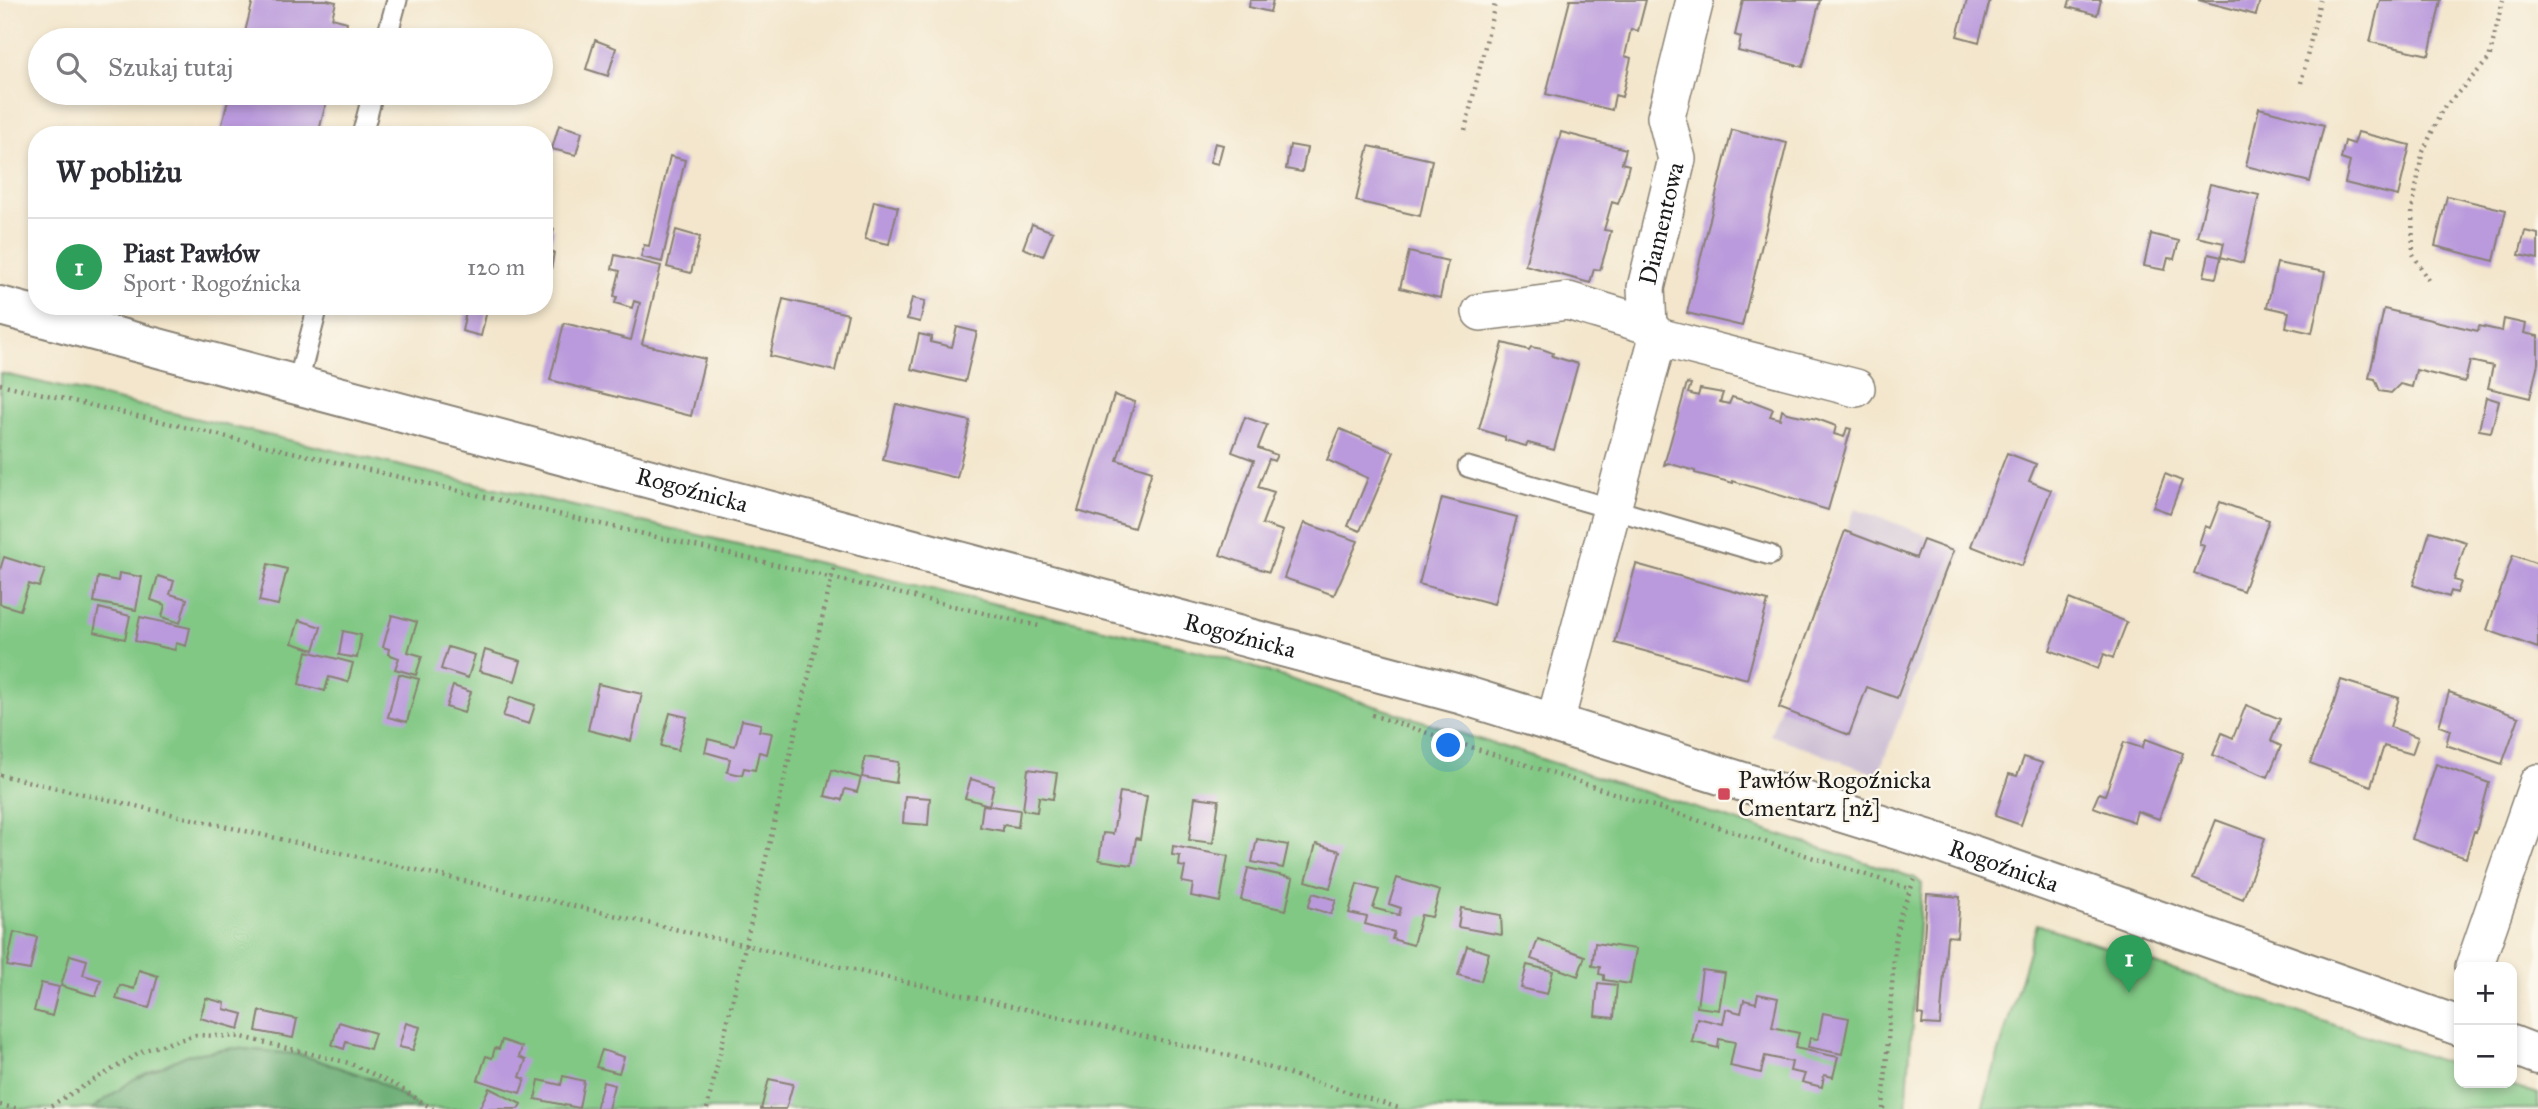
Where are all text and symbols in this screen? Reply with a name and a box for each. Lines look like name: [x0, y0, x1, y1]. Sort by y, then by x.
search box: [28, 28, 553, 105]
icon: search: [52, 48, 90, 86]
text: Szukaj tutaj: [108, 51, 233, 83]
text: W pobliżu: [56, 154, 182, 190]
street label: Diamentowa: [1632, 158, 1691, 288]
text: Piast Pawłów: [123, 237, 260, 269]
text: 1: [74, 253, 84, 281]
text: 120 m: [467, 253, 525, 281]
text: Sport · Rogoźnicka: [123, 269, 301, 297]
street label: Rogoźnicka: [633, 461, 752, 519]
street label: Rogoźnicka: [1181, 606, 1300, 665]
your location: [1431, 728, 1465, 762]
place label: Pawłów Rogoźnicka Cmentarz [nż]: [1738, 765, 1932, 823]
marker: Pawłów Rogoźnicka Cmentarz [nż]: [1716, 786, 1732, 802]
street label: Rogoźnicka: [1945, 833, 2064, 899]
pin: 1: [2106, 935, 2152, 993]
map controls: [2454, 962, 2517, 1088]
button: +: [2454, 962, 2517, 1025]
button: −: [2454, 1025, 2517, 1088]

